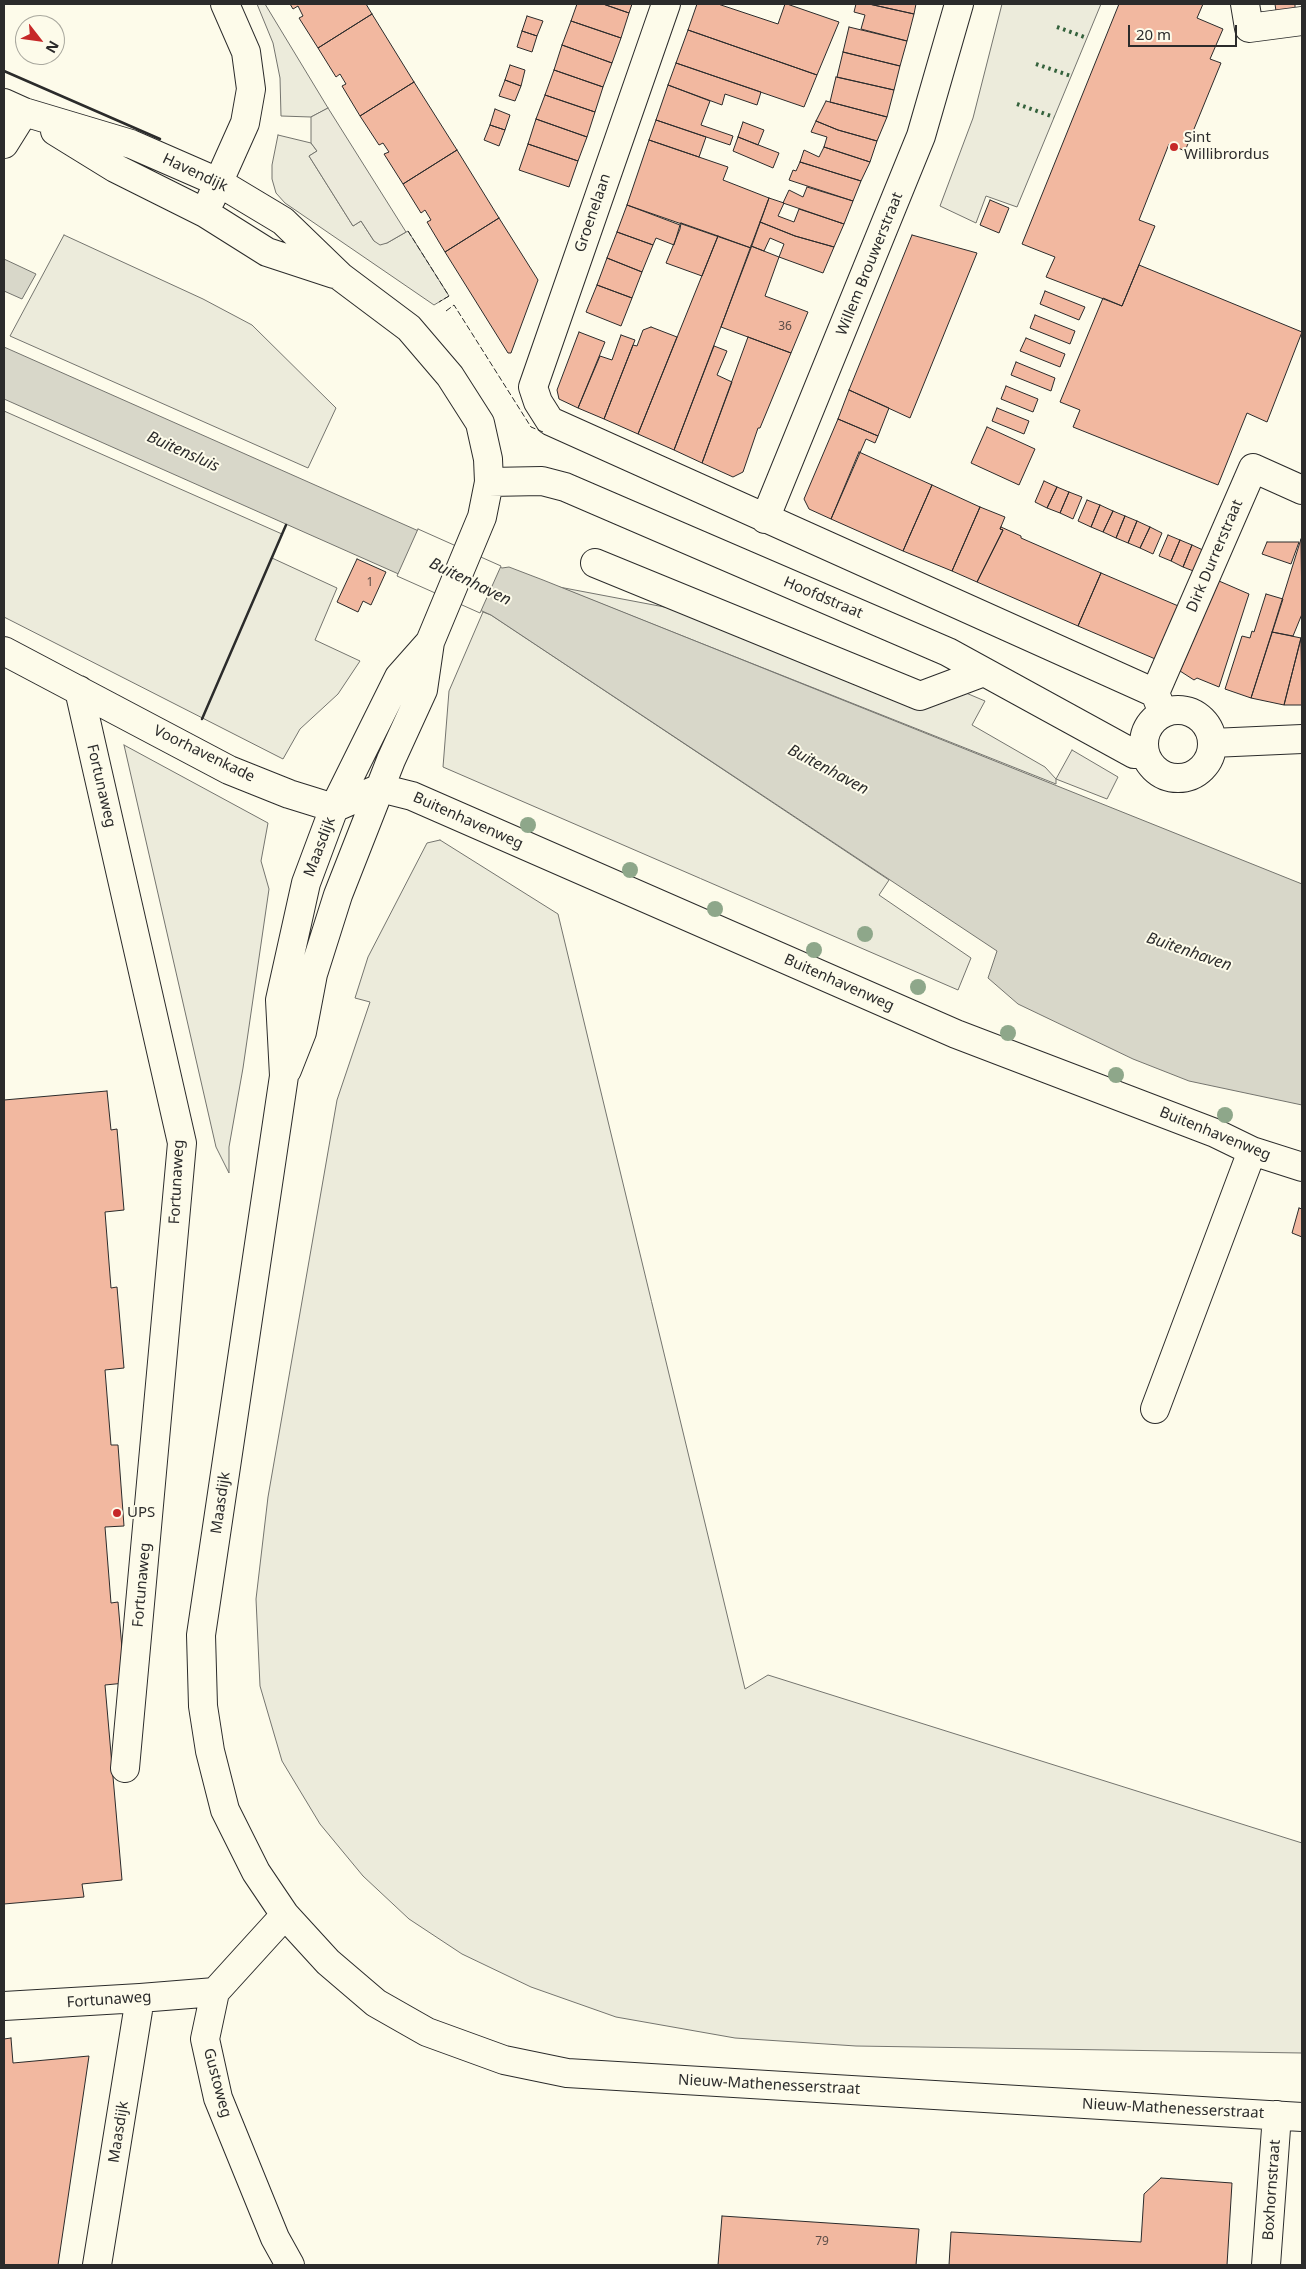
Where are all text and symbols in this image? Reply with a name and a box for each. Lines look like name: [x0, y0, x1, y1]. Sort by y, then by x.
north arrow: [15, 15, 65, 65]
scale bar: [1131, 15, 1240, 47]
text: 20 m: [1136, 24, 1171, 44]
text: N: [41, 38, 64, 57]
place label: Sint Willibrordus: [1184, 129, 1269, 164]
marker: Sint Willibrordus: [1168, 141, 1180, 153]
street label: Havendijk: [160, 150, 230, 196]
street label: Groenelaan: [571, 171, 615, 255]
street label: Willem Brouwerstraat: [833, 190, 907, 338]
house number: 36: [778, 320, 792, 334]
water label: Buitensluis: [144, 428, 222, 476]
street label: Dirk Durrerstraat: [1183, 497, 1247, 615]
water label: Buitenhaven: [426, 554, 514, 610]
street label: Hoofdstraat: [781, 573, 865, 623]
house number: 1: [367, 576, 373, 590]
street label: Voorhavenkade: [151, 722, 257, 786]
water label: Buitenhaven: [784, 741, 872, 799]
street label: Fortunaweg: [83, 743, 119, 829]
street label: Buitenhavenweg: [410, 789, 526, 853]
street label: Maasdijk: [300, 815, 340, 879]
water label: Buitenhaven: [1144, 928, 1234, 976]
street label: Buitenhavenweg: [781, 951, 897, 1015]
street label: Buitenhavenweg: [1157, 1103, 1273, 1165]
street label: Fortunaweg: [166, 1139, 188, 1225]
street label: Maasdijk: [208, 1471, 234, 1535]
place label: UPS: [127, 1504, 155, 1522]
marker: UPS: [111, 1507, 123, 1519]
street label: Fortunaweg: [129, 1542, 155, 1628]
street label: Fortunaweg: [66, 1988, 152, 2012]
street label: Gustoweg: [199, 2046, 235, 2120]
street label: Nieuw-Mathenesserstraat: [678, 2071, 860, 2099]
street label: Nieuw-Mathenesserstraat: [1082, 2095, 1264, 2123]
street label: Maasdijk: [105, 2100, 133, 2164]
street label: Boxhornstraat: [1259, 2139, 1285, 2241]
house number: 79: [815, 2235, 829, 2249]

